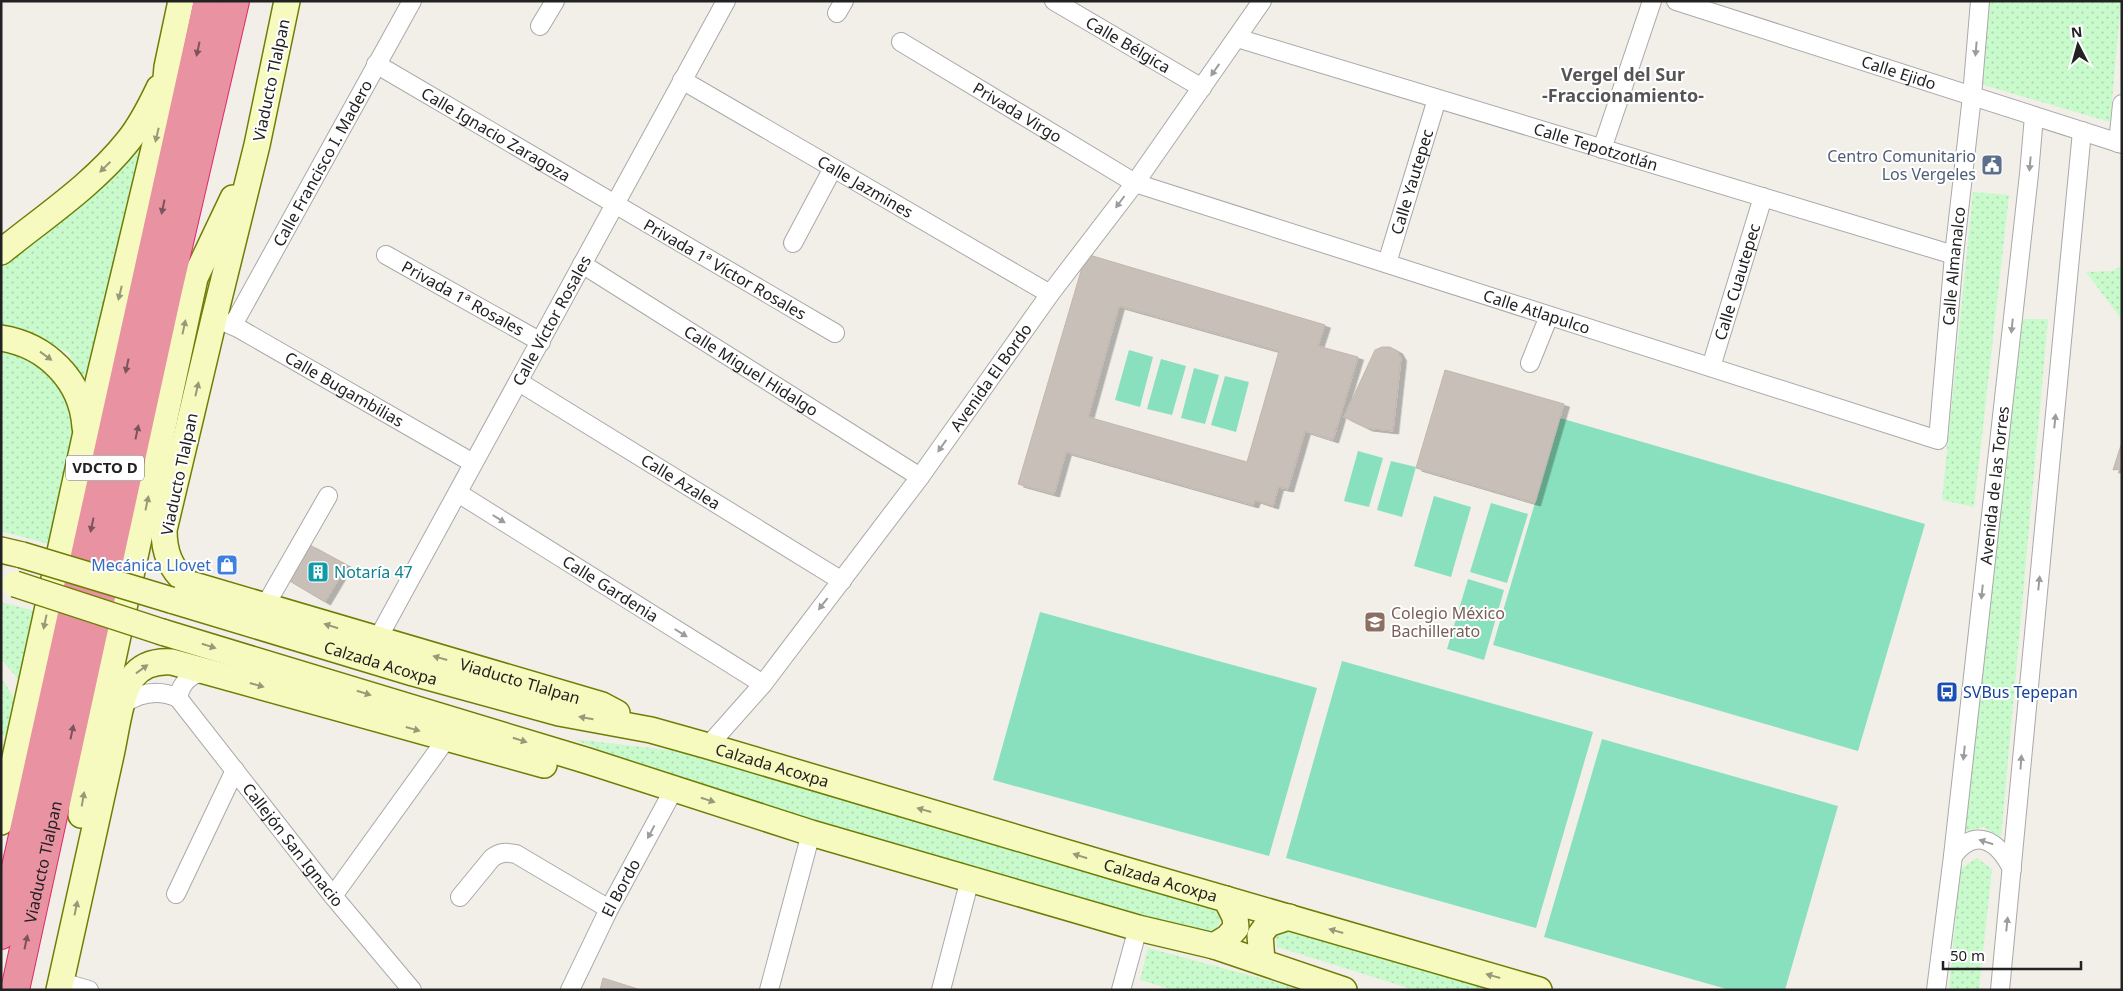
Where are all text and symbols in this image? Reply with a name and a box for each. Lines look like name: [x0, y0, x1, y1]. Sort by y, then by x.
street label: Calle Bélgica: [1082, 11, 1175, 78]
street label: Viaducto Tlalpan: [247, 17, 295, 143]
north arrow: [2053, 20, 2103, 70]
text: N: [2070, 22, 2083, 42]
one-way arrow: [194, 41, 202, 56]
one-way arrow: [1972, 41, 1980, 57]
street label: Calle Ejido: [1859, 50, 1939, 95]
district label: Vergel del Sur -Fraccionamiento-: [1542, 62, 1704, 107]
one-way arrow: [1210, 63, 1220, 77]
street label: Calle Francisco I. Madero: [268, 76, 377, 250]
street label: Privada Virgo: [969, 77, 1066, 147]
street label: Calle Ignacio Zaragoza: [417, 82, 575, 187]
street label: Calle Tepotzotlán: [1531, 117, 1661, 176]
street label: Calle Yautepec: [1385, 126, 1438, 237]
one-way arrow: [153, 128, 161, 143]
place label: Centro Comunitario Los Vergeles: [1827, 145, 1976, 185]
street label: Calle Jazmines: [813, 150, 917, 223]
public building icon: Centro Comunitario Los Vergeles: [1980, 153, 2004, 177]
one-way arrow: [2025, 157, 2033, 173]
one-way arrow: [99, 161, 111, 173]
one-way arrow: [1115, 195, 1125, 209]
one-way arrow: [158, 200, 166, 216]
street label: Calle Almanalco: [1937, 205, 1970, 326]
street label: Privada 1ª Víctor Rosales: [640, 213, 810, 325]
street label: Calle Cuautepec: [1709, 221, 1765, 343]
street label: Calle Víctor Rosales: [507, 251, 596, 390]
street label: Privada 1ª Rosales: [398, 255, 528, 341]
street label: Calle Atlapulco: [1481, 284, 1593, 339]
one-way arrow: [116, 286, 124, 301]
one-way arrow: [2008, 318, 2016, 334]
one-way arrow: [181, 319, 189, 335]
street label: Avenida El Bordo: [945, 319, 1037, 436]
street label: Calle Miguel Hidalgo: [680, 320, 823, 421]
street label: Calle Bugambilias: [281, 346, 408, 432]
one-way arrow: [39, 351, 53, 361]
one-way arrow: [123, 359, 131, 375]
one-way arrow: [193, 382, 201, 397]
street label: Avenida de las Torres: [1975, 405, 2014, 566]
street label: Viaducto Tlalpan: [155, 411, 203, 537]
one-way arrow: [2051, 413, 2059, 429]
one-way arrow: [133, 424, 141, 439]
one-way arrow: [937, 440, 947, 453]
street label: Calle Azalea: [637, 449, 725, 515]
road number: VDCTO D: [66, 456, 144, 480]
one-way arrow: [143, 495, 151, 511]
one-way arrow: [492, 514, 506, 524]
one-way arrow: [88, 517, 96, 532]
street label: Calle Gardenia: [558, 550, 663, 627]
shop icon: Mecánica Llovet: [215, 553, 239, 577]
place label: Mecánica Llovet: [91, 554, 211, 576]
building icon: Notaría 47: [306, 560, 330, 584]
place label: Notaría 47: [334, 561, 413, 583]
one-way arrow: [2035, 575, 2043, 591]
one-way arrow: [1978, 584, 1986, 600]
one-way arrow: [818, 598, 829, 611]
place label: Colegio México Bachillerato: [1391, 602, 1505, 642]
school or university icon: Colegio México Bachillerato: [1363, 610, 1387, 634]
one-way arrow: [41, 615, 49, 630]
one-way arrow: [323, 622, 338, 629]
one-way arrow: [675, 628, 688, 638]
street label: Calzada Acoxpa: [321, 636, 440, 690]
one-way arrow: [201, 642, 216, 650]
street label: Viaducto Tlalpan: [457, 653, 583, 709]
one-way arrow: [432, 654, 447, 662]
one-way arrow: [135, 664, 149, 674]
bus stop icon: SVBus Tepepan: [1935, 680, 1959, 704]
one-way arrow: [249, 681, 264, 689]
place label: SVBus Tepepan: [1963, 681, 2078, 703]
one-way arrow: [357, 690, 372, 698]
one-way arrow: [577, 714, 593, 722]
one-way arrow: [68, 725, 76, 740]
one-way arrow: [406, 725, 421, 733]
one-way arrow: [512, 737, 527, 745]
street label: Calzada Acoxpa: [713, 738, 832, 792]
one-way arrow: [1960, 746, 1968, 762]
one-way arrow: [2018, 754, 2026, 770]
street label: Callejón San Ignacio: [238, 778, 348, 911]
one-way arrow: [80, 790, 88, 806]
one-way arrow: [700, 797, 715, 804]
street label: Viaducto Tlalpan: [19, 799, 67, 925]
one-way arrow: [916, 806, 931, 814]
one-way arrow: [646, 825, 655, 839]
one-way arrow: [1978, 838, 1994, 846]
one-way arrow: [1072, 852, 1087, 860]
street label: Calzada Acoxpa: [1101, 853, 1220, 907]
street label: El Bordo: [596, 855, 645, 921]
one-way arrow: [72, 900, 80, 915]
one-way arrow: [2003, 916, 2011, 932]
one-way arrow: [1329, 927, 1344, 935]
one-way arrow: [22, 935, 30, 950]
scale bar: [1943, 938, 2080, 970]
text: 50 m: [1950, 945, 1985, 965]
one-way arrow: [1485, 972, 1500, 980]

